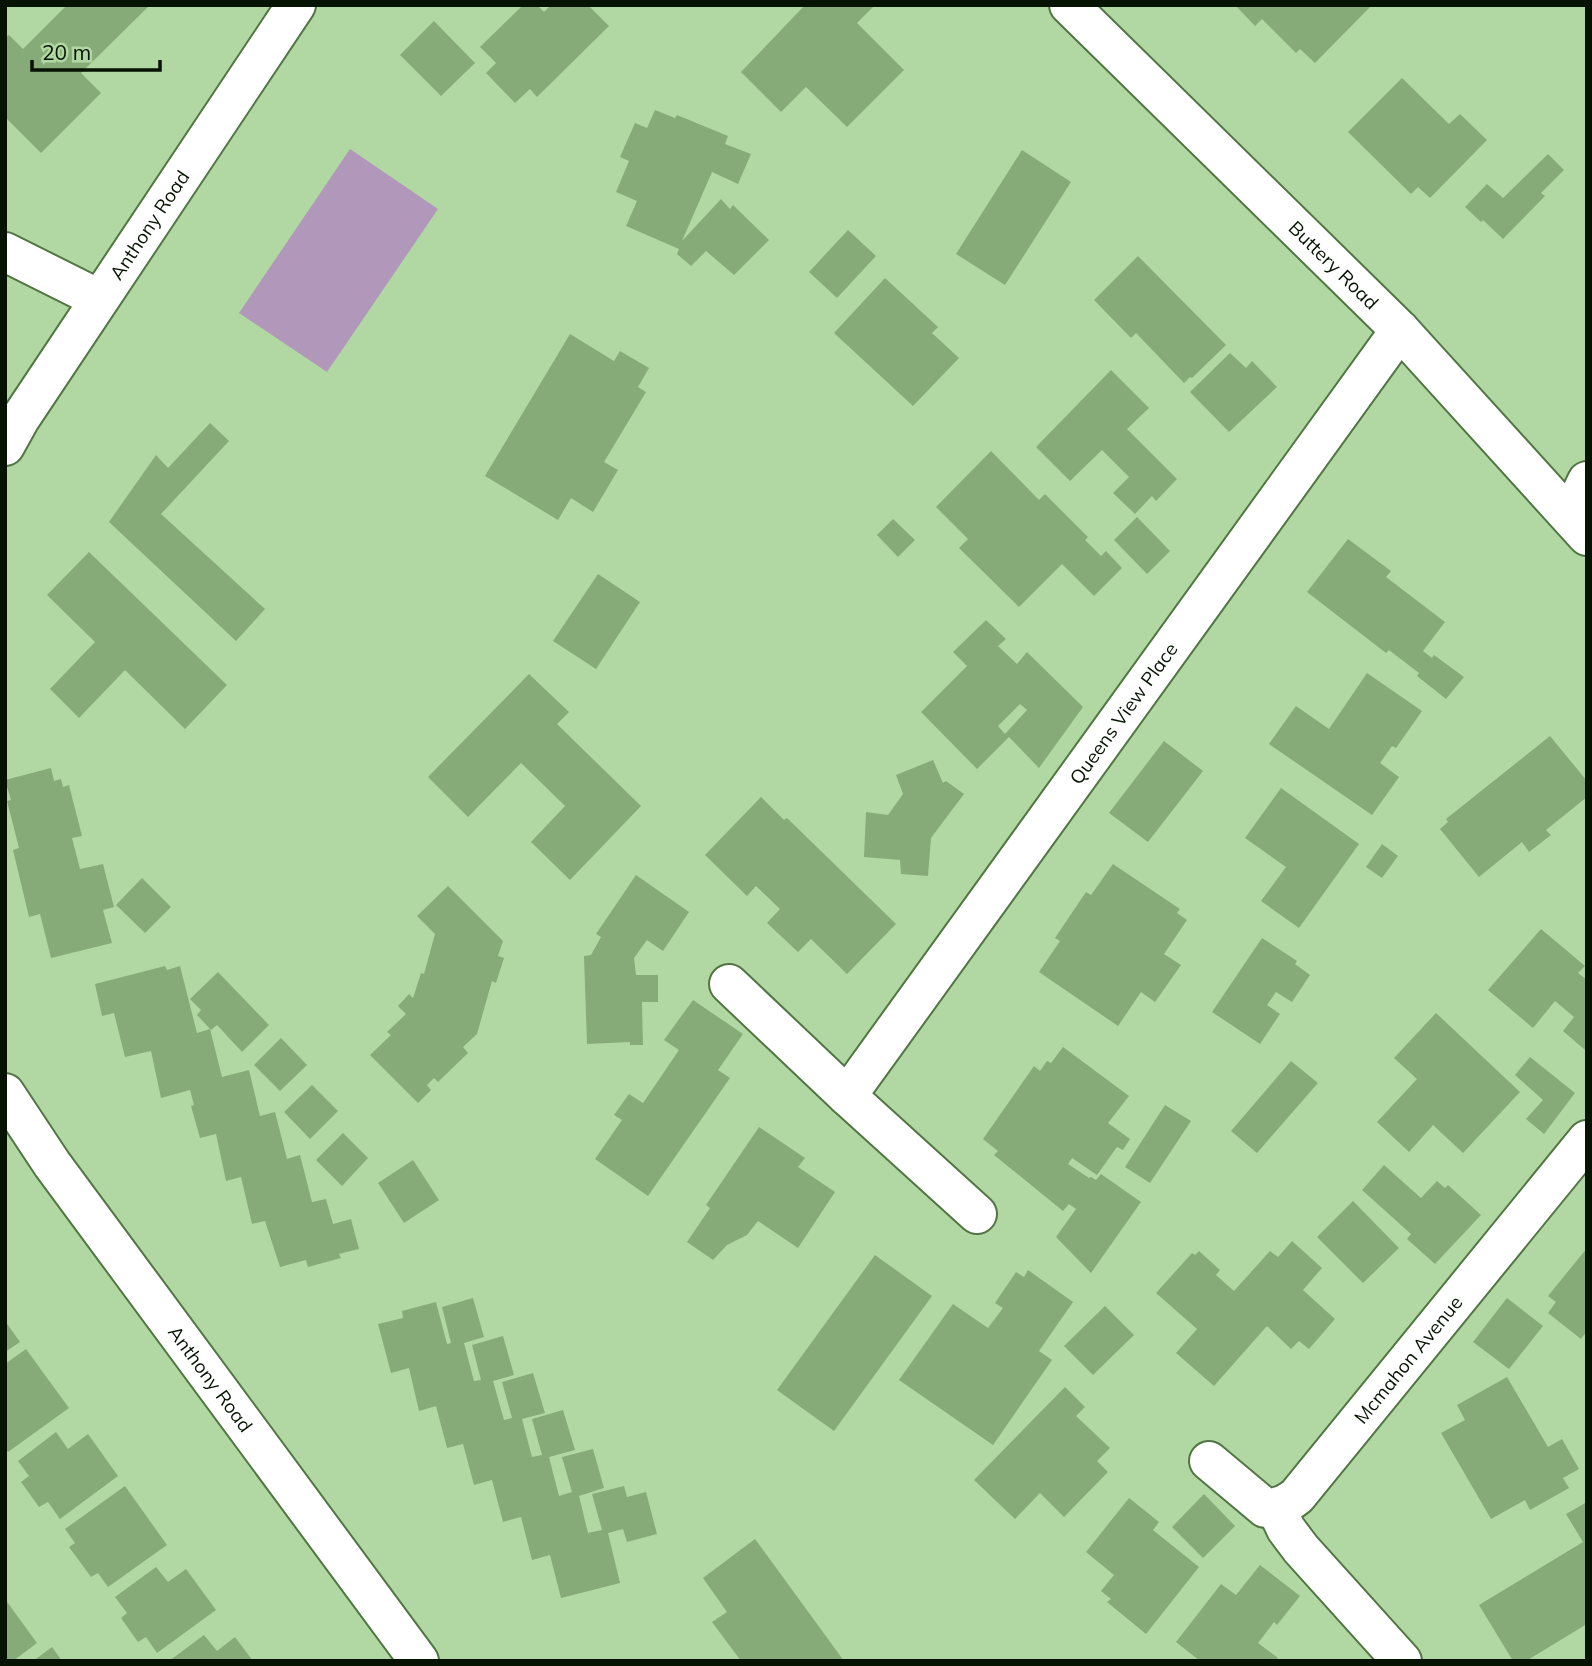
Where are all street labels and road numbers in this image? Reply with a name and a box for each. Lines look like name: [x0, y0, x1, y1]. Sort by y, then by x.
street label: Anthony Road: [104, 166, 194, 284]
street label: Buttery Road: [1284, 216, 1384, 314]
street label: Queens View Place: [1064, 638, 1183, 789]
street label: Mcmahon Avenue: [1349, 1291, 1467, 1428]
street label: Anthony Road: [163, 1321, 258, 1437]

